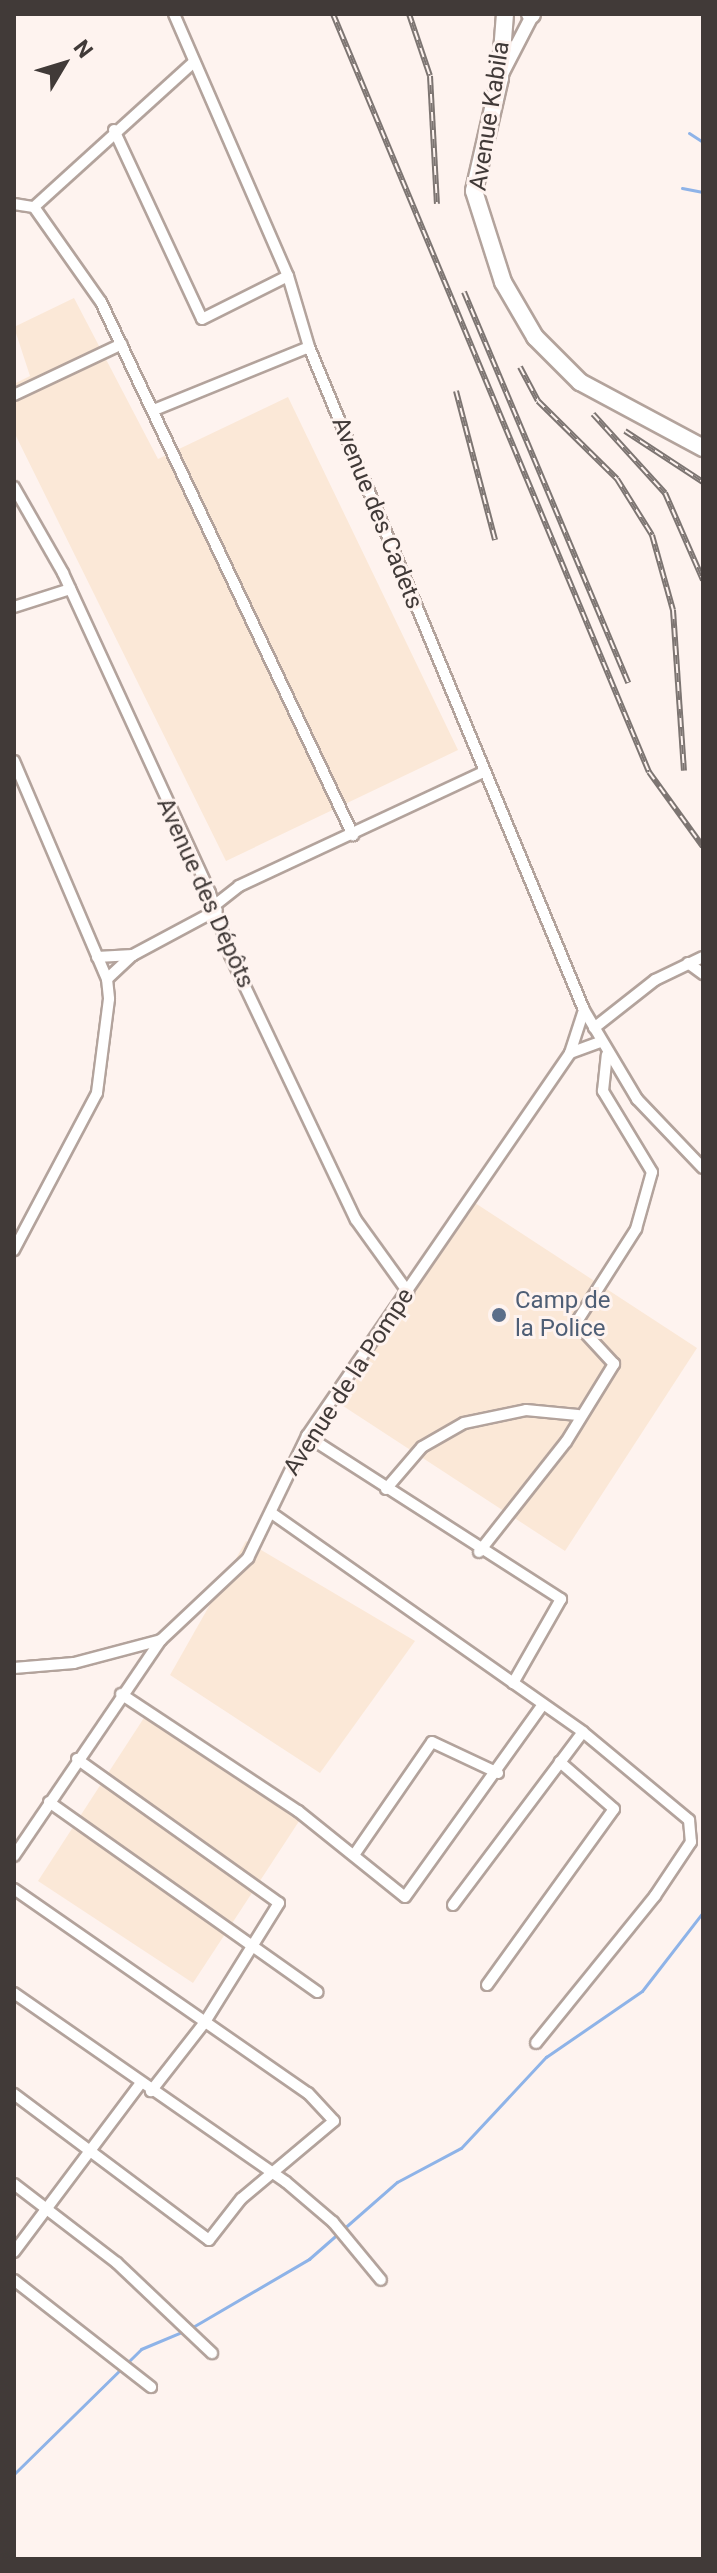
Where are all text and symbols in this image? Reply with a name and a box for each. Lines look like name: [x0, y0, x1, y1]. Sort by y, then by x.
north arrow: [24, 24, 104, 104]
text: N: [69, 35, 98, 63]
street label: Avenue Kabila: [464, 39, 516, 193]
street label: Avenue des Cadets: [325, 413, 429, 613]
street label: Avenue des Dépôts: [150, 794, 260, 992]
street label: Avenue de la Pompe: [278, 1283, 420, 1481]
place label: Camp de la Police: [515, 1287, 610, 1343]
marker: Camp de la Police: [490, 1306, 508, 1324]

